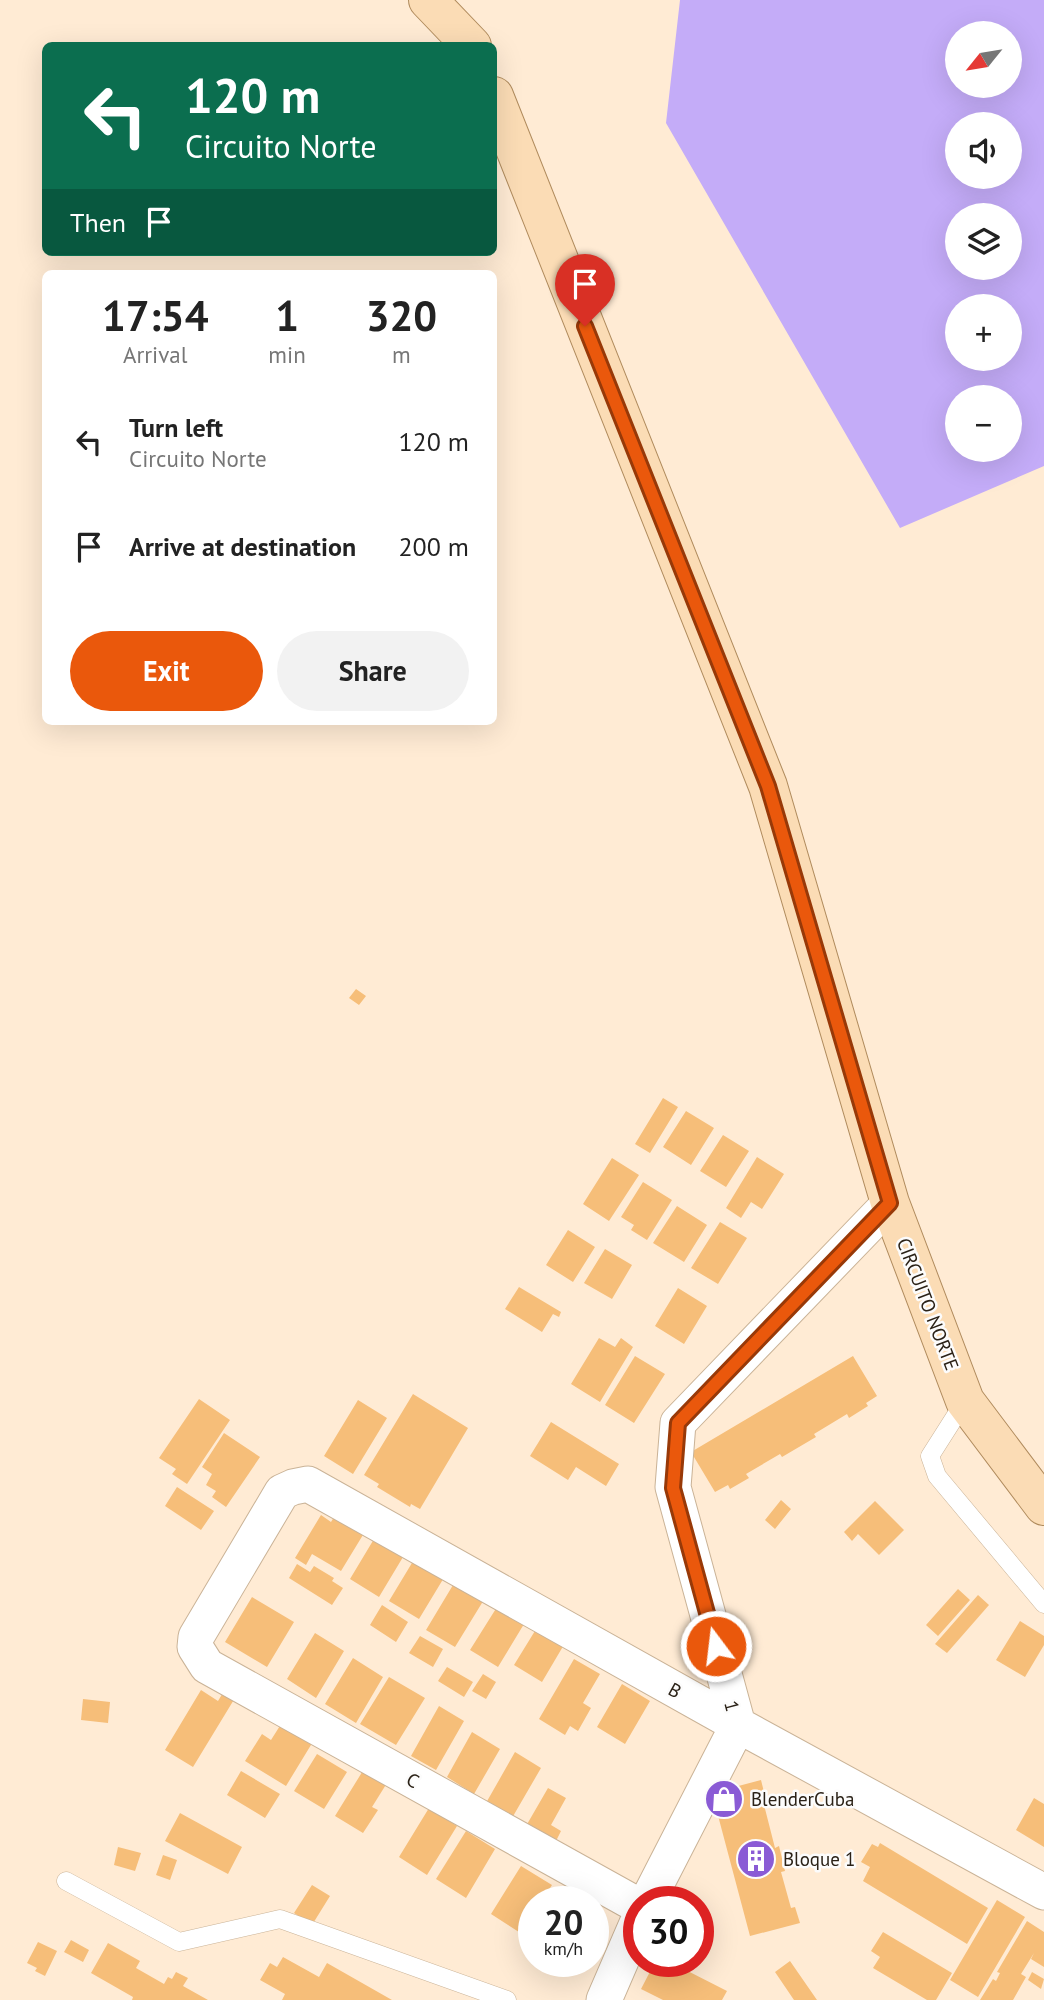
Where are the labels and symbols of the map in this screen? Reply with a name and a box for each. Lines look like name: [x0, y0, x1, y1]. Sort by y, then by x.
north arrow: [945, 21, 1022, 98]
pin: [555, 254, 615, 326]
street label: CIRCUITO NORTE: [892, 1234, 964, 1374]
position arrow: [679, 1609, 753, 1683]
street label: B: [664, 1677, 686, 1703]
street label: 1: [719, 1698, 745, 1714]
street label: C: [402, 1767, 424, 1793]
shop icon: BlenderCuba: [703, 1778, 745, 1820]
place label: BlenderCuba: [751, 1787, 854, 1811]
building icon: Bloque 1: [735, 1838, 777, 1880]
place label: Bloque 1: [783, 1847, 855, 1871]
speed limit sign: 30: [623, 1886, 714, 1977]

